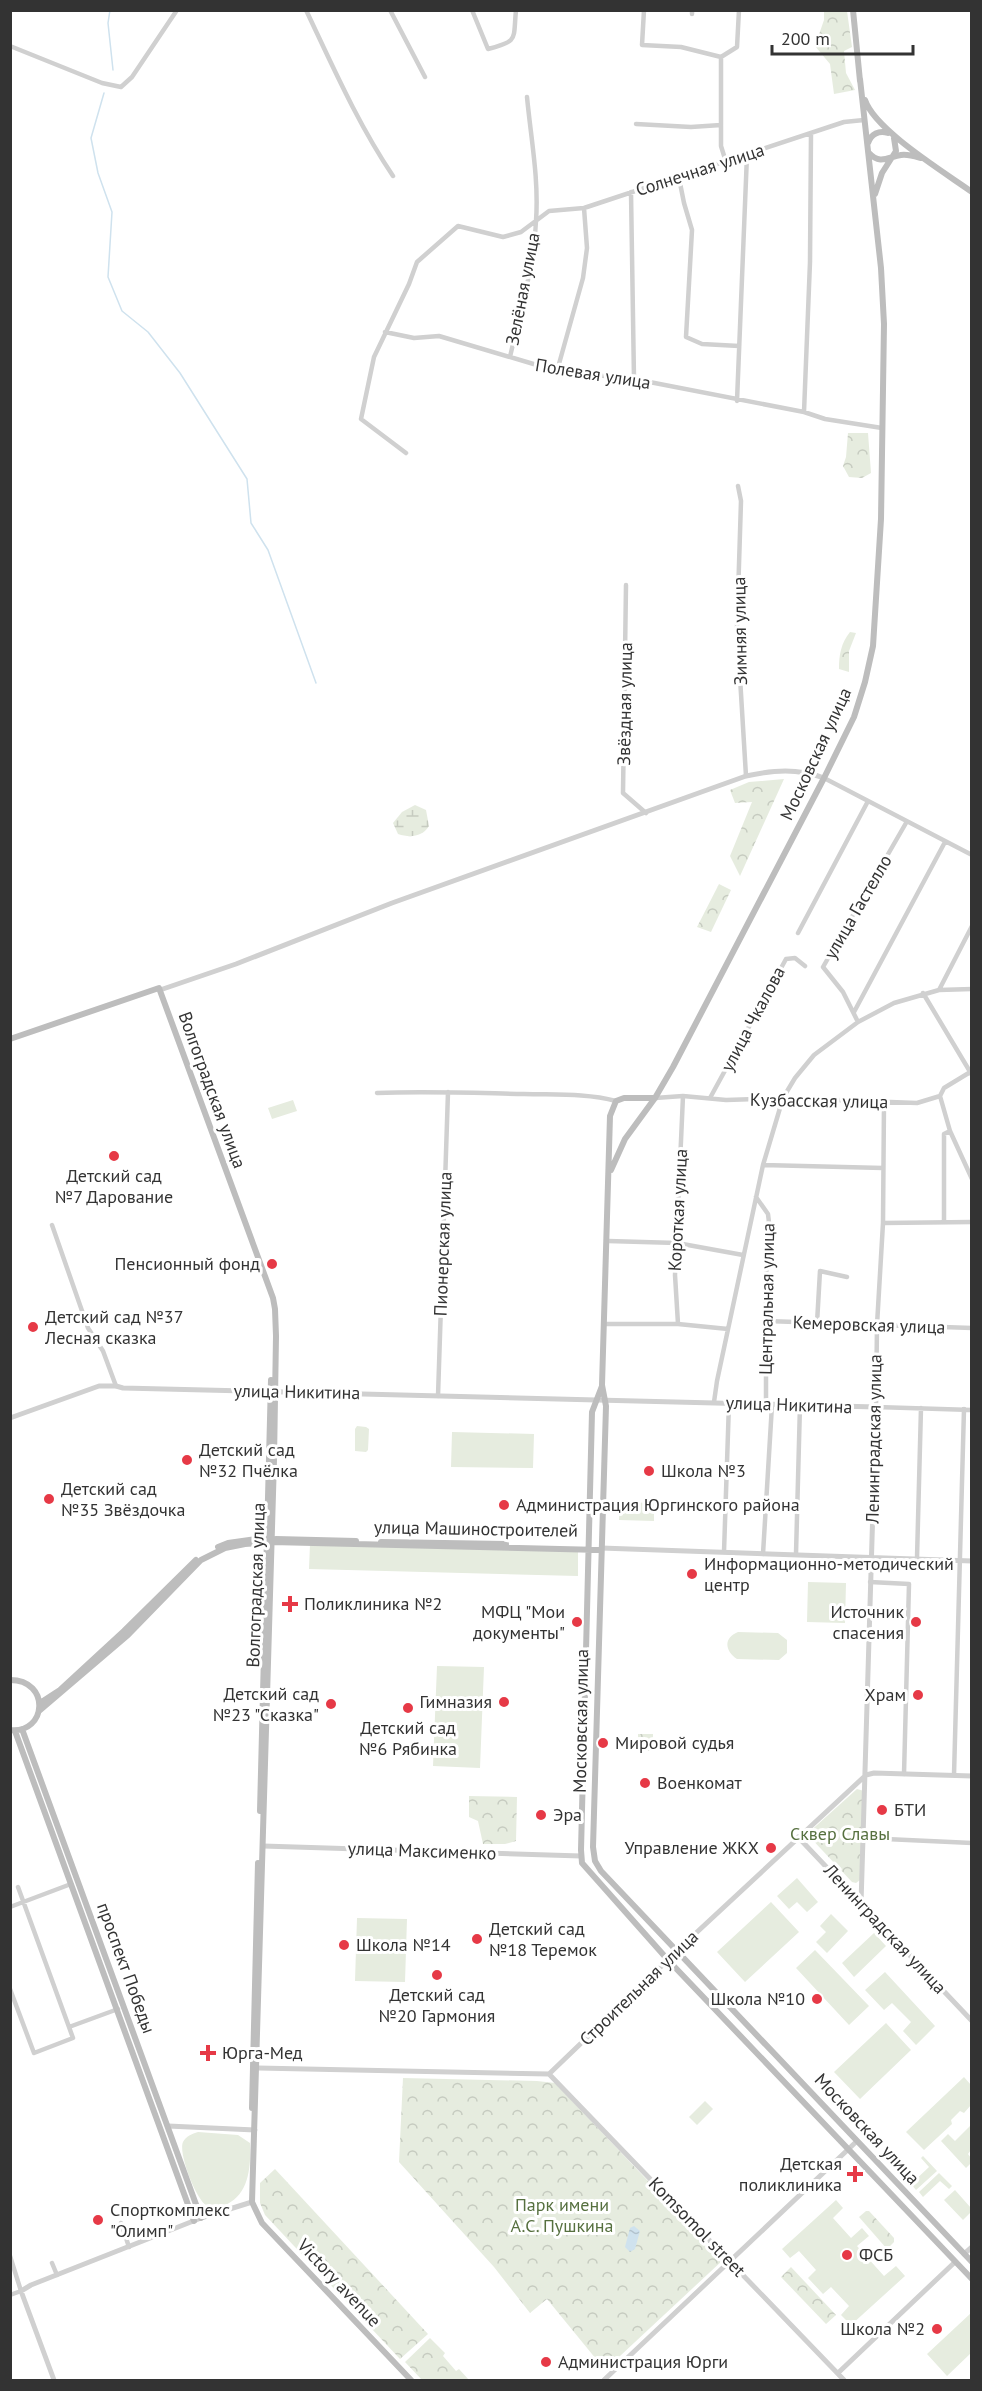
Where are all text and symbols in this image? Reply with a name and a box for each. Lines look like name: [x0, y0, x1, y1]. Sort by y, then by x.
scale bar: [772, 18, 913, 56]
text: 200 m: [781, 27, 830, 50]
street label: Солнечная улица: [633, 138, 767, 201]
street label: Зелёная улица: [500, 231, 545, 347]
street label: Полевая улица: [534, 353, 653, 394]
street label: Зимняя улица: [727, 577, 752, 686]
street label: Звёздная улица: [612, 642, 637, 766]
street label: Московская улица: [775, 684, 856, 824]
street label: улица Гастелло: [818, 850, 897, 963]
street label: улица Чкалова: [715, 962, 790, 1075]
street label: Волгоградская улица: [173, 1008, 251, 1171]
street label: Кузбасская улица: [750, 1088, 888, 1113]
street label: Короткая улица: [663, 1148, 692, 1272]
marker: Детский сад №7 Дарование: [107, 1149, 121, 1163]
place label: Детский сад №7 Дарование: [55, 1164, 173, 1208]
street label: Пионерская улица: [428, 1171, 457, 1317]
street label: Центральная улица: [754, 1223, 779, 1375]
place label: Пенсионный фонд: [114, 1252, 260, 1275]
marker: Пенсионный фонд: [265, 1257, 279, 1271]
place label: Детский сад №37 Лесная сказка: [44, 1305, 183, 1349]
street label: Кемеровская улица: [792, 1310, 946, 1339]
marker: Детский сад №37 Лесная сказка: [26, 1320, 40, 1334]
street label: Ленинградская улица: [861, 1354, 886, 1525]
street label: улица Никитина: [234, 1379, 361, 1404]
street label: улица Никитина: [725, 1391, 853, 1418]
place label: Детский сад №32 Пчёлка: [199, 1438, 298, 1482]
marker: Детский сад №32 Пчёлка: [180, 1453, 194, 1467]
place label: Школа №3: [661, 1459, 746, 1482]
marker: Школа №3: [642, 1464, 656, 1478]
place label: Детский сад №35 Звёздочка: [61, 1477, 185, 1521]
marker: Детский сад №35 Звёздочка: [42, 1492, 56, 1506]
place label: Администрация Юргинского района: [516, 1493, 800, 1516]
marker: Администрация Юргинского района: [497, 1498, 511, 1512]
street label: Волгоградская улица: [241, 1502, 270, 1668]
street label: улица Машиностроителей: [374, 1515, 578, 1542]
place label: Информационно-методический центр: [704, 1552, 954, 1596]
marker: Информационно-методический центр: [685, 1567, 699, 1581]
place label: Поликлиника №2: [304, 1592, 442, 1615]
marker: Поликлиника №2: [281, 1595, 299, 1613]
place label: МФЦ "Мои документы": [473, 1600, 565, 1644]
place label: Источник спасения: [830, 1600, 904, 1644]
marker: МФЦ "Мои документы": [570, 1615, 584, 1629]
marker: Источник спасения: [909, 1615, 923, 1629]
street label: Московская улица: [568, 1649, 593, 1793]
place label: Детский сад №23 "Сказка": [213, 1682, 319, 1726]
place label: Храм: [865, 1683, 906, 1706]
marker: Храм: [911, 1688, 925, 1702]
place label: Гимназия: [420, 1690, 492, 1713]
marker: Гимназия: [497, 1695, 511, 1709]
marker: Детский сад №23 "Сказка": [324, 1697, 338, 1711]
marker: Детский сад №6 Рябинка: [401, 1701, 415, 1715]
place label: Детский сад №6 Рябинка: [359, 1716, 457, 1760]
place label: Мировой судья: [615, 1731, 734, 1754]
marker: Мировой судья: [596, 1736, 610, 1750]
place label: Военкомат: [657, 1771, 743, 1794]
marker: Военкомат: [638, 1776, 652, 1790]
place label: БТИ: [894, 1798, 926, 1821]
place label: Эра: [553, 1803, 582, 1826]
marker: БТИ: [875, 1803, 889, 1817]
marker: Эра: [534, 1808, 548, 1822]
park label: Сквер Славы: [790, 1822, 890, 1845]
street label: улица Максименко: [347, 1836, 497, 1865]
place label: Управление ЖКХ: [624, 1836, 759, 1859]
marker: Управление ЖКХ: [764, 1841, 778, 1855]
street label: Ленинградская улица: [818, 1858, 952, 1998]
street label: проспект Победы: [92, 1899, 161, 2036]
place label: Детский сад №18 Теремок: [489, 1917, 597, 1961]
street label: Строительная улица: [574, 1925, 703, 2050]
marker: Детский сад №18 Теремок: [470, 1932, 484, 1946]
place label: Школа №14: [356, 1933, 451, 1956]
marker: Школа №14: [337, 1938, 351, 1952]
marker: Детский сад №20 Гармония: [430, 1968, 444, 1982]
place label: Детский сад №20 Гармония: [379, 1983, 495, 2027]
place label: Школа №10: [710, 1987, 805, 2010]
marker: Школа №10: [810, 1992, 824, 2006]
place label: Юрга-Мед: [222, 2041, 303, 2064]
marker: Юрга-Мед: [199, 2044, 217, 2062]
street label: Московская улица: [810, 2068, 925, 2189]
place label: Детская поликлиника: [739, 2152, 842, 2196]
marker: Детская поликлиника: [846, 2165, 864, 2183]
street label: Komsomol street: [644, 2172, 751, 2281]
park label: Парк имени А.С. Пушкина: [511, 2193, 613, 2237]
place label: Спорткомплекс "Олимп": [110, 2198, 230, 2242]
marker: Спорткомплекс "Олимп": [91, 2213, 105, 2227]
street label: Victory avenue: [292, 2233, 386, 2332]
place label: ФСБ: [859, 2243, 893, 2266]
marker: ФСБ: [840, 2248, 854, 2262]
place label: Школа №2: [840, 2317, 925, 2340]
marker: Школа №2: [930, 2322, 944, 2336]
place label: Администрация Юрги: [558, 2350, 728, 2373]
marker: Администрация Юрги: [539, 2355, 553, 2369]

